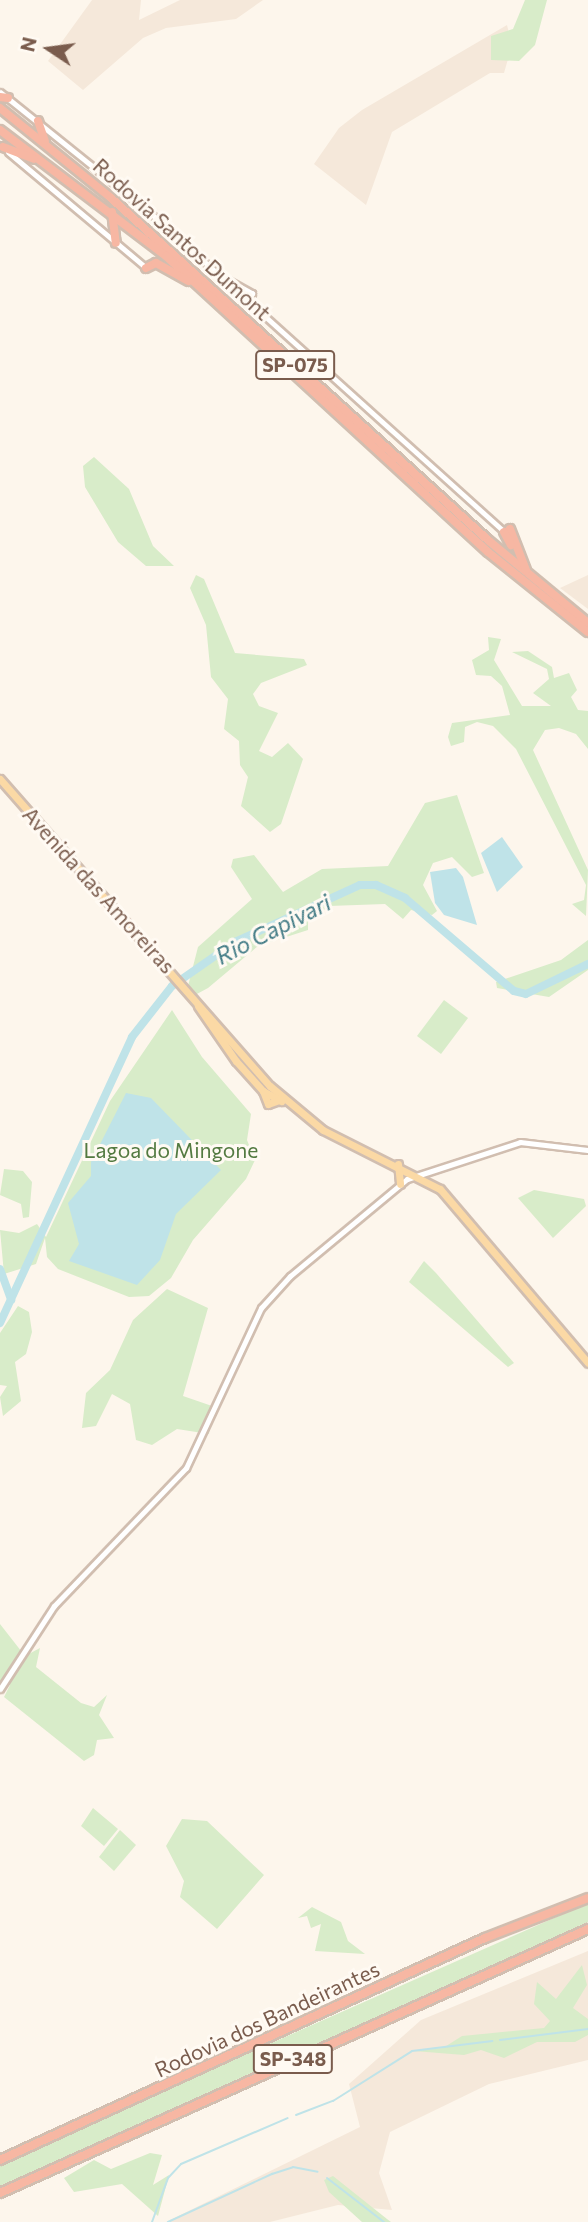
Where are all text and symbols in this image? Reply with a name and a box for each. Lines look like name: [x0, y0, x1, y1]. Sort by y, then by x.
north arrow: [14, 14, 84, 84]
text: N: [15, 35, 41, 54]
street label: Rodovia Santos Dumont: [88, 153, 276, 325]
road number: SP-075: [255, 350, 335, 380]
street label: Avenida das Amoreiras: [18, 802, 180, 978]
water label: Rio Capivari: [211, 888, 335, 970]
park label: Lagoa do Mingone: [84, 1137, 258, 1163]
street label: Rodovia dos Bandeirantes: [151, 1956, 383, 2082]
road number: SP-348: [253, 2044, 333, 2074]

